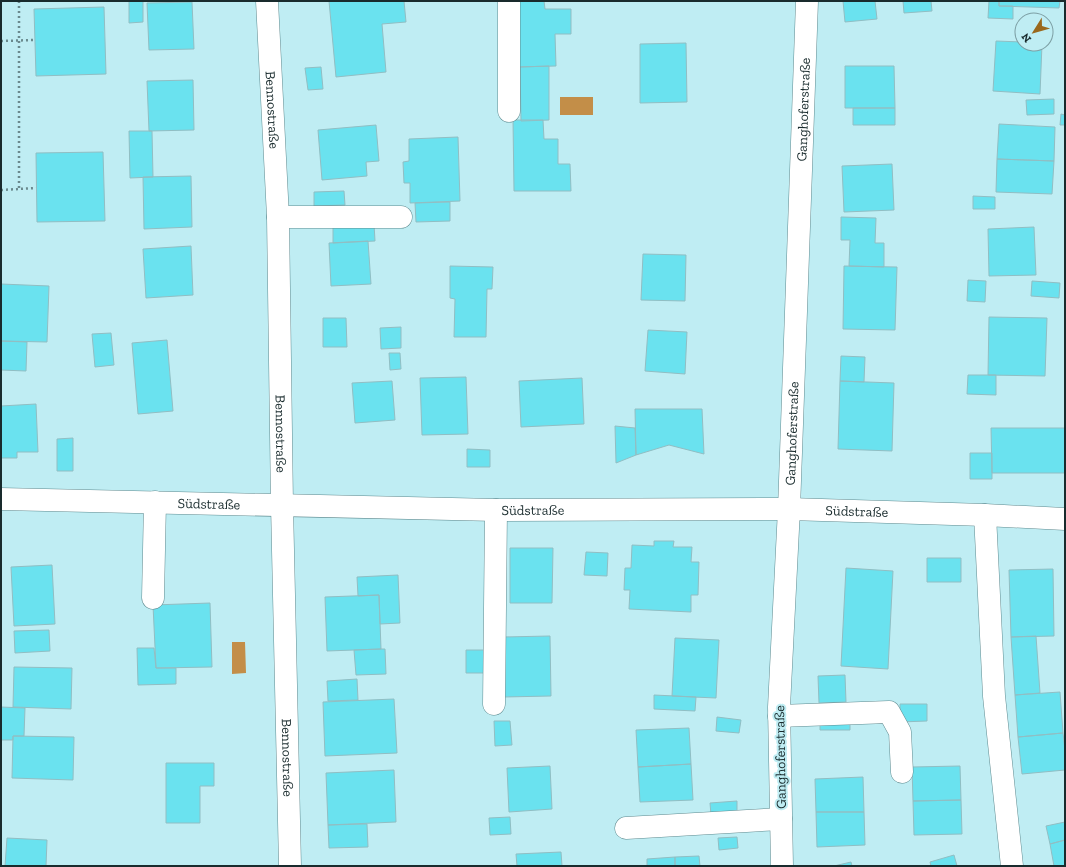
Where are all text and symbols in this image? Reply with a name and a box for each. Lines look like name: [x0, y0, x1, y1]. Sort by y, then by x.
north arrow: [1014, 12, 1054, 52]
text: N: [1018, 30, 1034, 45]
street label: Ganghoferstraße: [793, 57, 814, 162]
street label: Bennostraße: [262, 70, 283, 150]
street label: Ganghoferstraße: [782, 381, 803, 486]
street label: Bennostraße: [271, 395, 290, 473]
street label: Südstraße: [177, 495, 241, 513]
street label: Südstraße: [501, 502, 565, 519]
street label: Südstraße: [825, 502, 889, 521]
street label: Ganghoferstraße: [771, 705, 790, 809]
street label: Bennostraße: [278, 718, 296, 797]

